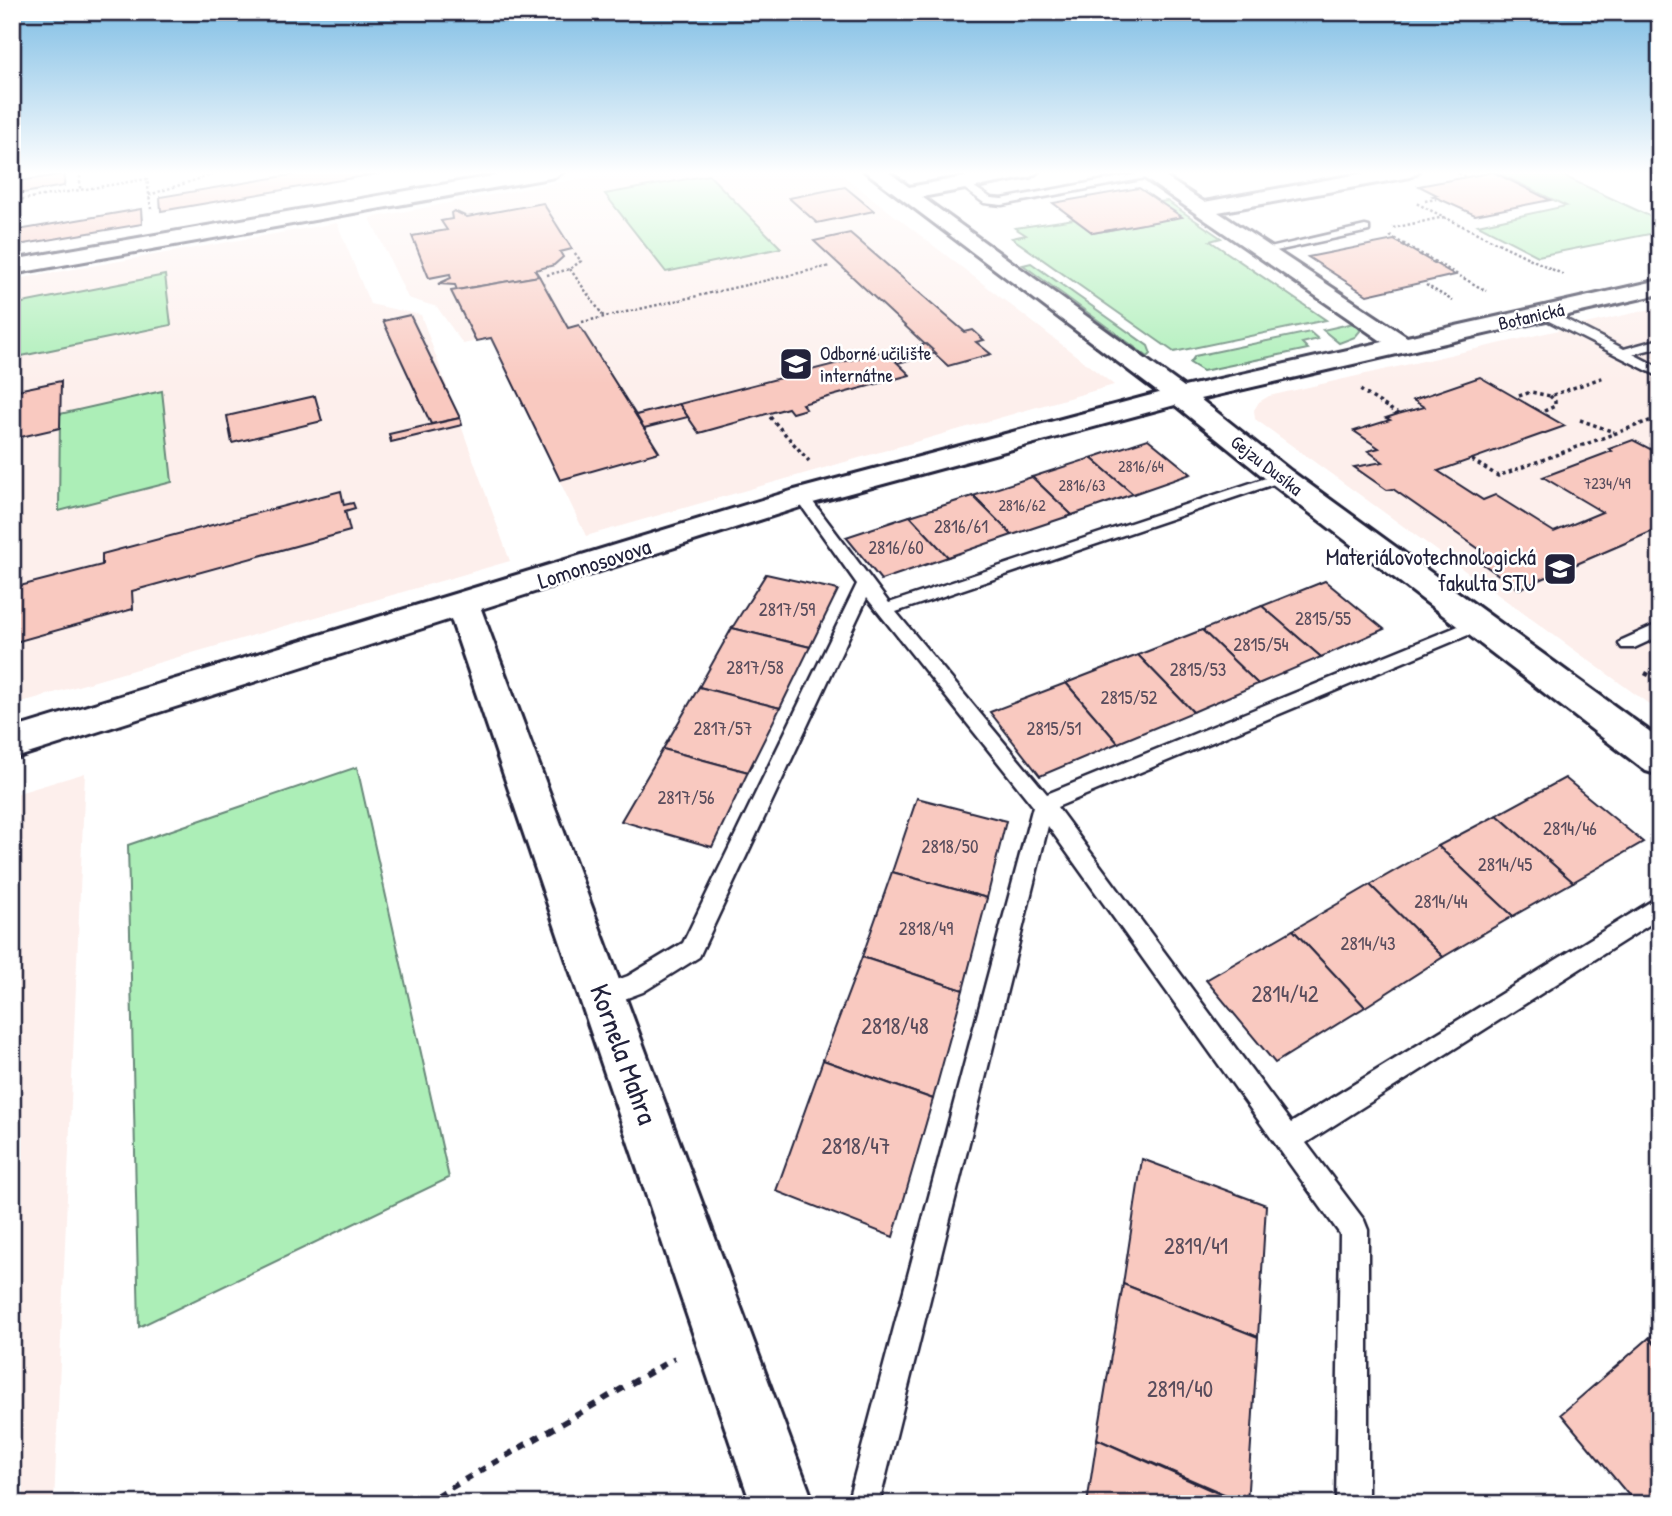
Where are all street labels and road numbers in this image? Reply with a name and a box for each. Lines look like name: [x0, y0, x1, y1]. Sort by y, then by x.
street label: Botanická: [1496, 296, 1567, 336]
street label: Gejzu Dusíka: [1226, 429, 1309, 502]
street label: Lomonosovova: [533, 530, 655, 596]
street label: Kornela Mahra: [581, 979, 667, 1129]

